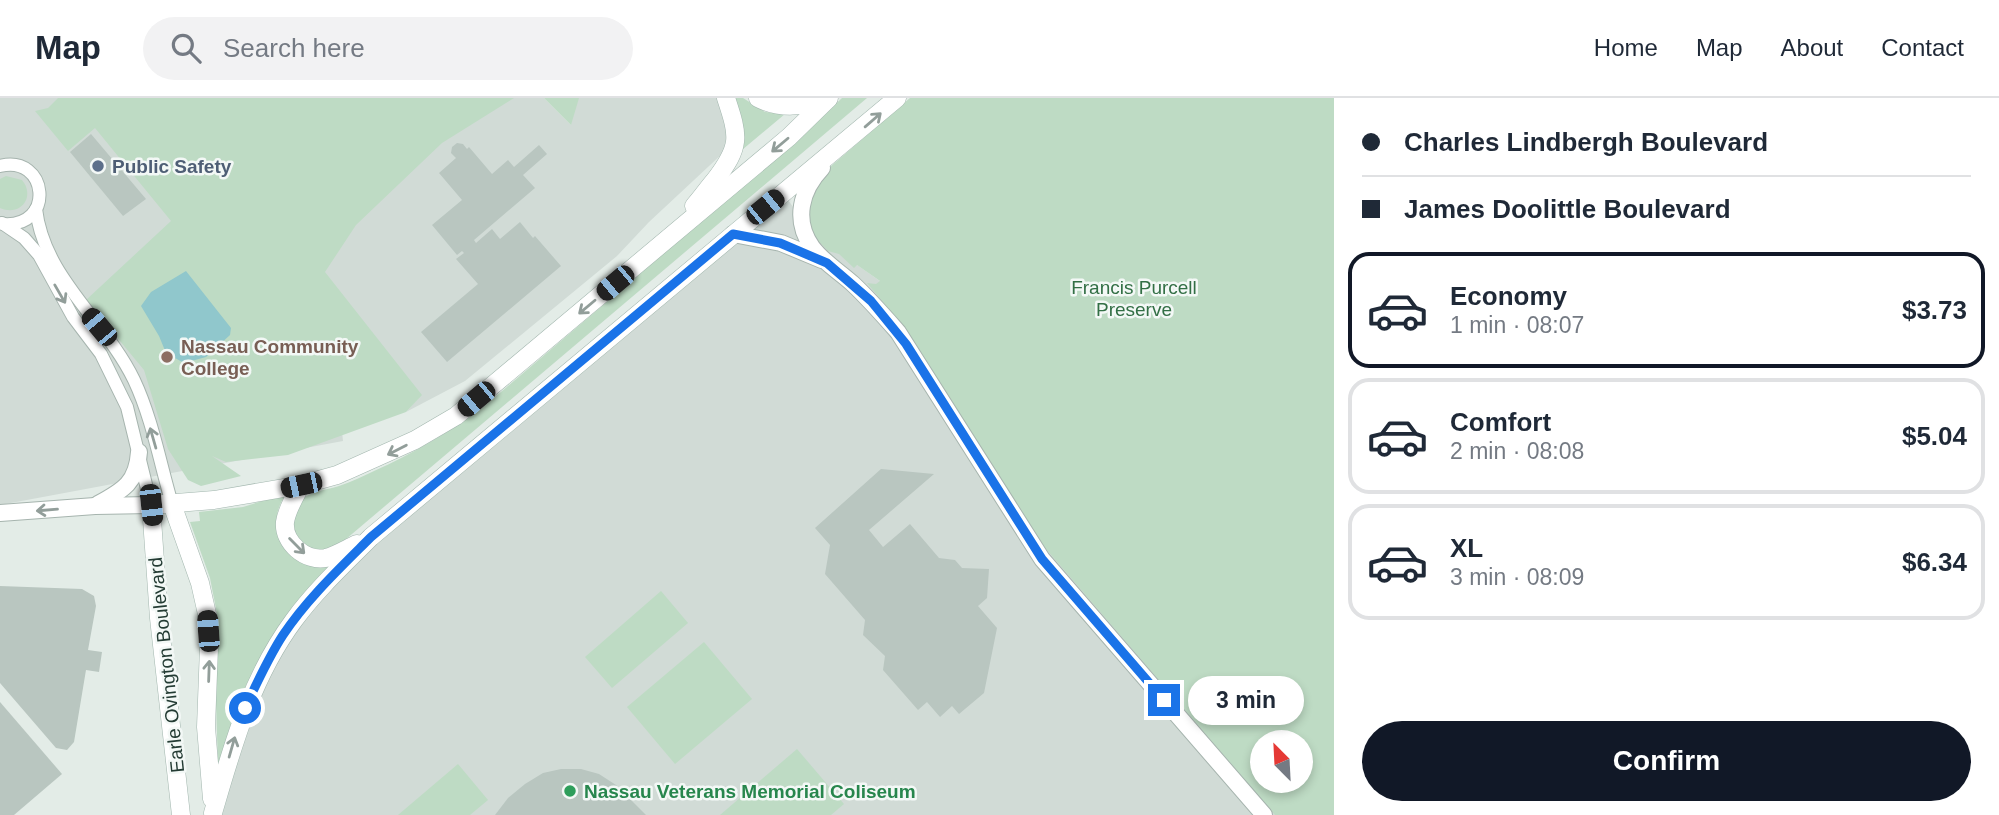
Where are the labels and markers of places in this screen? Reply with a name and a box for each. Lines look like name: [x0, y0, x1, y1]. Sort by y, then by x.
place label: Public Safety: [112, 156, 232, 177]
marker: Public Safety: [90, 158, 106, 174]
place label: Nassau Community College: [181, 336, 359, 379]
marker: Nassau Community College: [159, 349, 175, 365]
place label: Nassau Veterans Memorial Coliseum: [584, 781, 916, 802]
marker: Nassau Veterans Memorial Coliseum: [562, 783, 578, 799]

